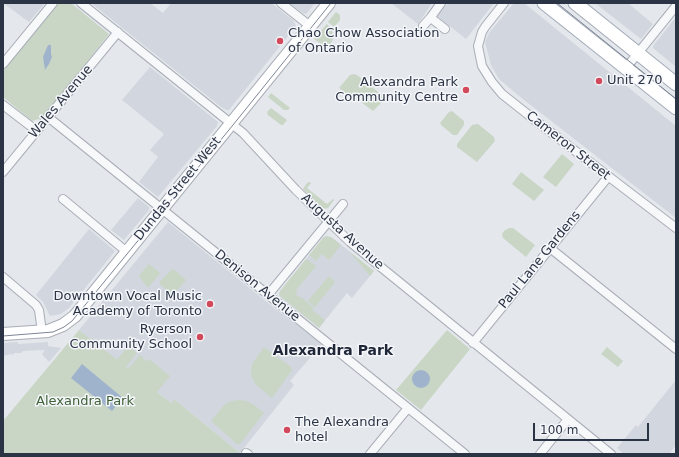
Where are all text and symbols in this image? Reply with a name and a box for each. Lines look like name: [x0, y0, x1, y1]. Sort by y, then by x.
place label: Chao Chow Association of Ontario: [288, 26, 439, 57]
marker: Chao Chow Association of Ontario: [275, 36, 285, 46]
street label: Wales Avenue: [26, 62, 96, 142]
place label: Unit 270: [607, 73, 662, 89]
place label: Alexandra Park Community Centre: [335, 75, 458, 106]
marker: Unit 270: [594, 76, 604, 86]
marker: Alexandra Park Community Centre: [461, 85, 471, 95]
street label: Cameron Street: [523, 108, 613, 184]
street label: Dundas Street West: [131, 134, 225, 244]
street label: Augusta Avenue: [297, 191, 387, 273]
street label: Paul Lane Gardens: [496, 208, 584, 312]
street label: Denison Avenue: [211, 247, 303, 325]
place label: Downtown Vocal Music Academy of Toronto: [53, 289, 202, 320]
marker: Downtown Vocal Music Academy of Toronto: [205, 299, 215, 309]
place label: Ryerson Community School: [69, 322, 192, 353]
marker: Ryerson Community School: [195, 332, 205, 342]
district label: Alexandra Park: [273, 343, 393, 359]
park label: Alexandra Park: [36, 394, 134, 410]
place label: The Alexandra hotel: [295, 415, 389, 446]
scale bar: [535, 415, 651, 441]
text: 100 m: [540, 423, 578, 437]
marker: The Alexandra hotel: [282, 425, 292, 435]

